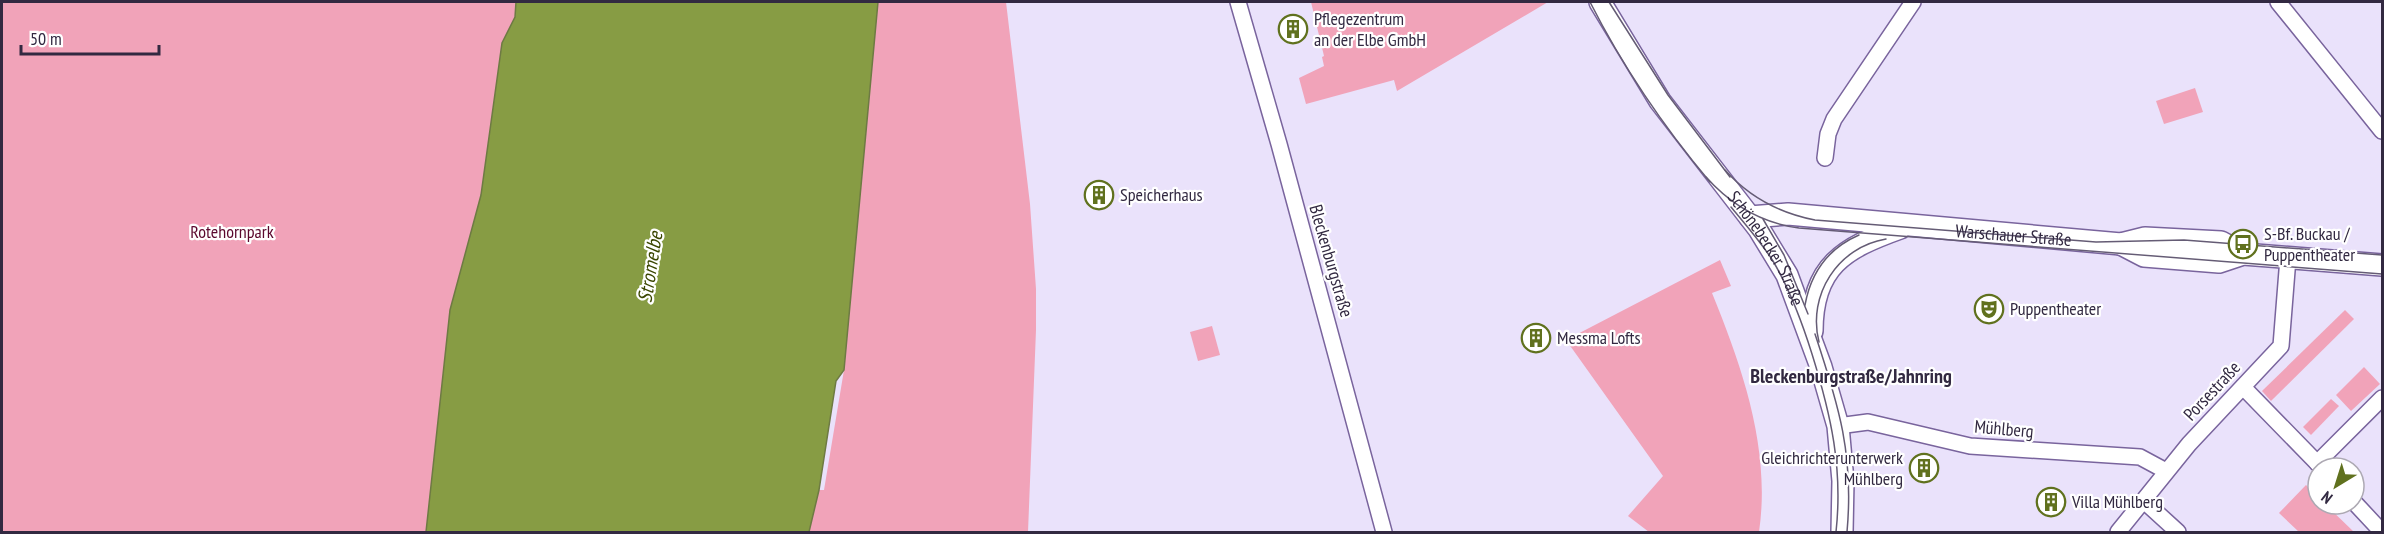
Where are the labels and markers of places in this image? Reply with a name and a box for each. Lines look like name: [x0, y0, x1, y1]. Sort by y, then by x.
place label: Pflegezentrum an der Elbe GmbH: [1314, 7, 1426, 51]
building icon: Pflegezentrum an der Elbe GmbH: [1277, 13, 1309, 45]
building icon: Speicherhaus: [1083, 179, 1115, 211]
place label: Speicherhaus: [1120, 183, 1203, 206]
place label: S-Bf. Buckau / Puppentheater: [2264, 222, 2355, 266]
bus stop icon: S-Bf. Buckau / Puppentheater: [2227, 228, 2259, 260]
theatre icon: Puppentheater: [1973, 293, 2005, 325]
place label: Puppentheater: [2010, 297, 2101, 320]
building icon: Messma Lofts: [1520, 322, 1552, 354]
place label: Messma Lofts: [1557, 326, 1641, 349]
place label: Gleichrichterunterwerk Mühlberg: [1761, 446, 1903, 490]
building icon: Gleichrichterunterwerk Mühlberg: [1908, 452, 1940, 484]
building icon: Villa Mühlberg: [2035, 486, 2067, 518]
place label: Villa Mühlberg: [2071, 490, 2163, 513]

